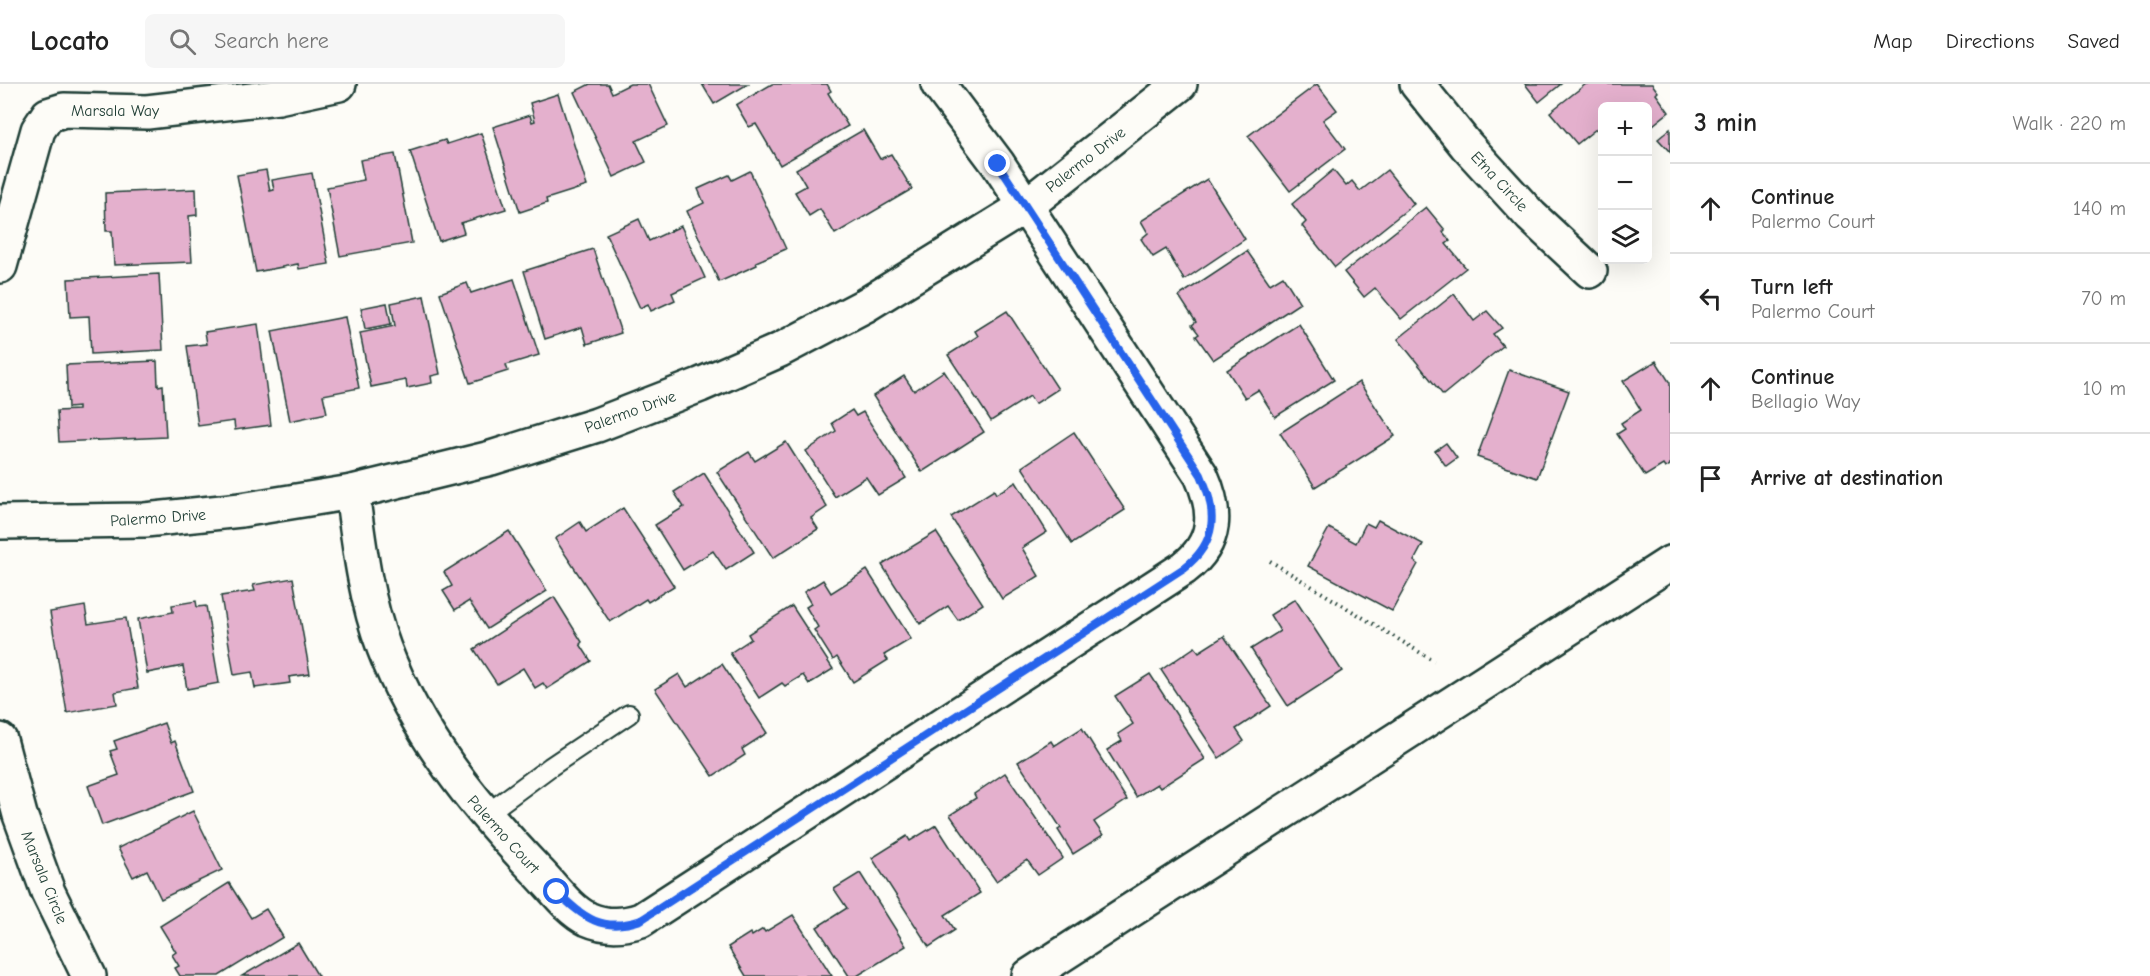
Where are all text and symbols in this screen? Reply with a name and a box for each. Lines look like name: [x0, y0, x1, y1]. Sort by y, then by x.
search box: [145, 14, 565, 68]
text: Locato: [30, 25, 109, 57]
icon: search: [166, 25, 199, 58]
text: Search here: [214, 28, 329, 54]
text: Map: [1873, 29, 1913, 53]
text: Directions: [1946, 29, 2035, 53]
text: Saved: [2068, 29, 2120, 53]
street label: Marsala Way: [71, 102, 160, 120]
map controls: [1598, 102, 1652, 264]
button: +: [1598, 102, 1652, 156]
text: 3 min: [1694, 108, 1757, 138]
text: Walk · 220 m: [2012, 112, 2126, 135]
street label: Palermo Drive: [1042, 123, 1129, 196]
street label: Etna Circle: [1467, 148, 1532, 215]
route end: [984, 150, 1010, 176]
button: −: [1598, 156, 1652, 210]
text: Continue: [1751, 184, 1834, 210]
icon: ahead: [1694, 192, 1727, 225]
text: 140 m: [2073, 197, 2126, 220]
button: layers: [1598, 210, 1652, 264]
text: Palermo Court: [1751, 210, 1875, 233]
text: Turn left: [1751, 274, 1833, 300]
icon: left: [1694, 282, 1727, 315]
text: 70 m: [2081, 287, 2126, 310]
text: Palermo Court: [1751, 300, 1875, 323]
text: Continue: [1751, 364, 1834, 390]
icon: ahead: [1694, 372, 1727, 405]
text: 10 m: [2083, 377, 2126, 400]
street label: Palermo Drive: [582, 387, 678, 437]
text: Bellagio Way: [1751, 390, 1860, 413]
icon: arrive: [1694, 462, 1727, 495]
text: Arrive at destination: [1751, 465, 1943, 491]
street label: Palermo Drive: [110, 506, 207, 530]
street label: Palermo Court: [463, 792, 543, 878]
street label: Marsala Circle: [17, 828, 71, 926]
route start: [543, 878, 569, 904]

